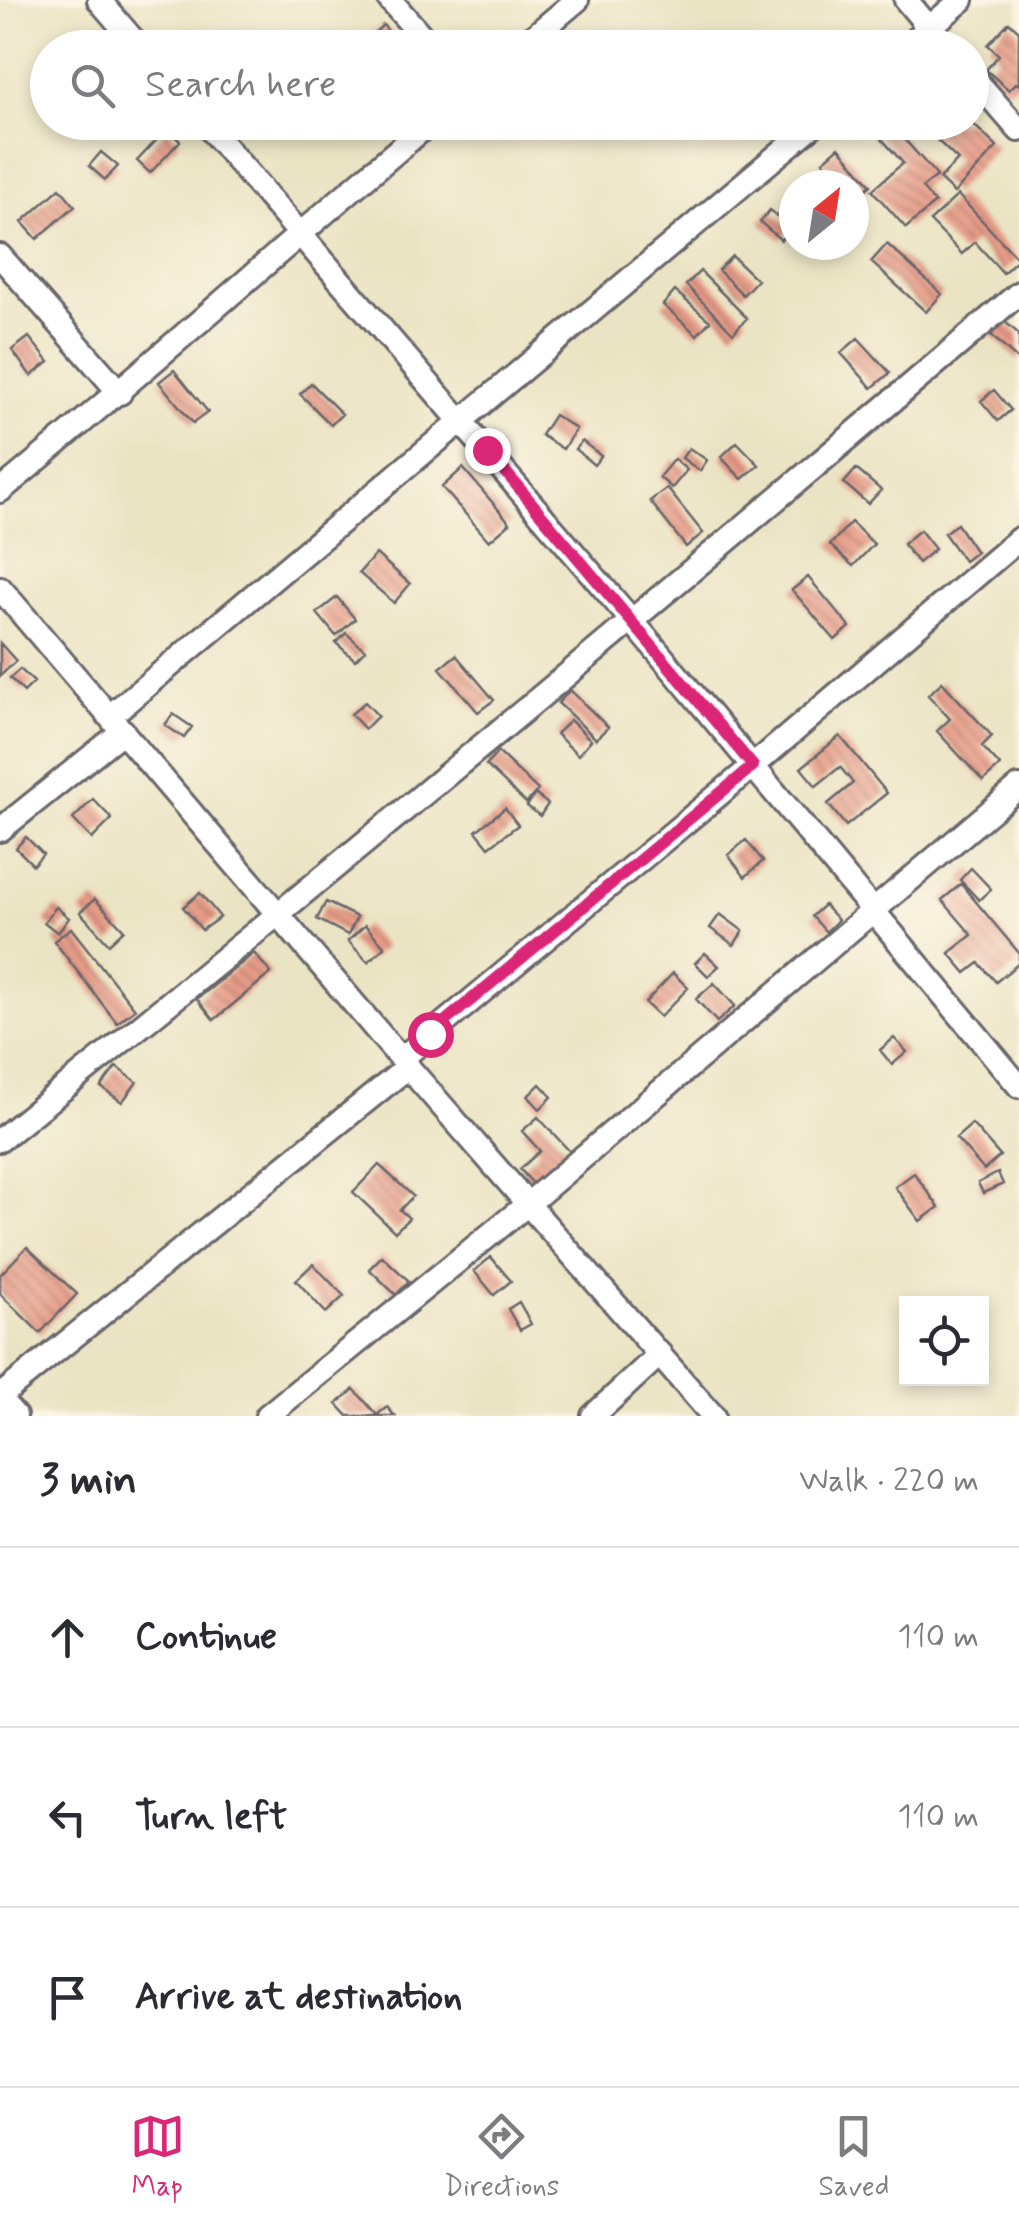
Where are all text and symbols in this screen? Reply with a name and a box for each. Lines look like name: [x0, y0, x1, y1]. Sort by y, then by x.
search box: [30, 30, 989, 140]
icon: search: [65, 58, 120, 113]
text: Search here: [145, 61, 336, 110]
north arrow: [779, 170, 869, 260]
route end: [465, 428, 511, 474]
route start: [408, 1012, 454, 1058]
map controls: [899, 1296, 989, 1386]
button: locate: [899, 1296, 989, 1386]
text: 3 min: [40, 1454, 137, 1509]
text: Walk · 220 m: [799, 1460, 979, 1502]
icon: ahead: [40, 1610, 95, 1665]
text: Continue: [135, 1613, 277, 1662]
text: 110 m: [898, 1616, 979, 1658]
icon: left: [40, 1790, 95, 1845]
text: Turn left: [135, 1793, 287, 1842]
text: 110 m: [898, 1796, 979, 1838]
icon: arrive: [40, 1970, 95, 2025]
text: Arrive at destination: [135, 1973, 462, 2022]
tab: Map: [130, 2109, 185, 2206]
tab: Directions: [444, 2109, 559, 2206]
tab: Saved: [819, 2109, 889, 2206]

